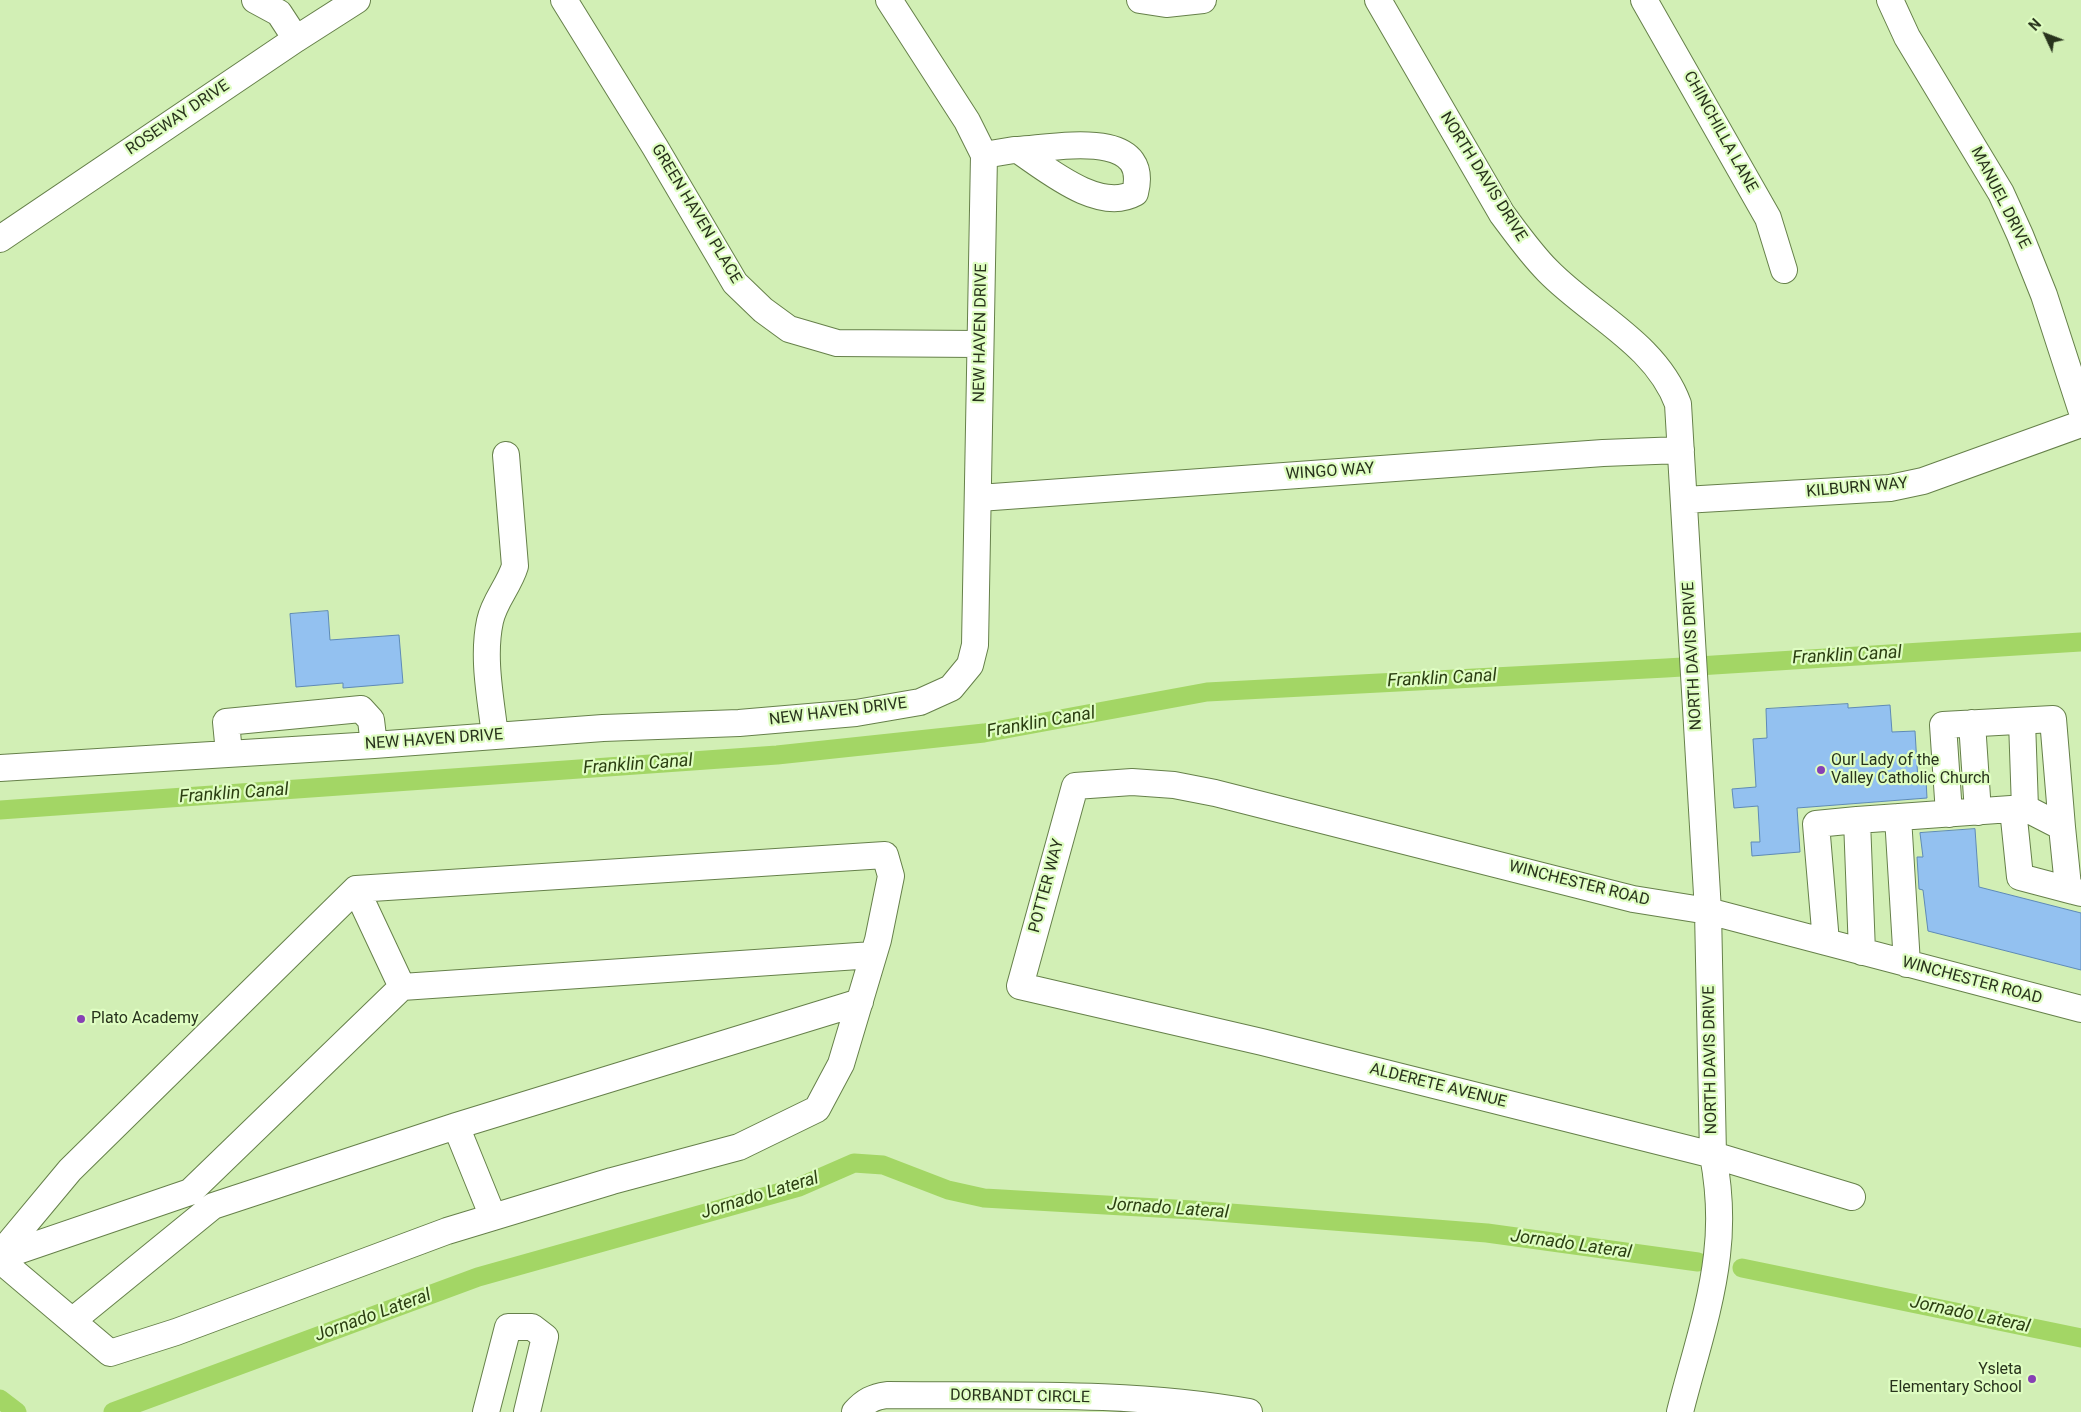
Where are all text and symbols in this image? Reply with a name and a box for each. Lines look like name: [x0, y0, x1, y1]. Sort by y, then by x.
north arrow: [2021, 10, 2071, 60]
text: N: [2026, 16, 2044, 34]
street label: CHINCHILLA LANE: [1679, 68, 1761, 196]
street label: ROSEWAY DRIVE: [123, 76, 233, 160]
street label: NORTH DAVIS DRIVE: [1435, 109, 1531, 245]
street label: GREEN HAVEN PLACE: [647, 141, 745, 287]
street label: MANUEL DRIVE: [1966, 144, 2034, 252]
street label: NEW HAVEN DRIVE: [970, 264, 992, 402]
street label: WINGO WAY: [1285, 459, 1375, 485]
street label: KILBURN WAY: [1805, 474, 1909, 502]
street label: NORTH DAVIS DRIVE: [1680, 581, 1706, 731]
water label: Franklin Canal: [1792, 642, 1902, 670]
water label: Franklin Canal: [1387, 665, 1497, 693]
street label: NEW HAVEN DRIVE: [768, 694, 908, 730]
water label: Franklin Canal: [985, 703, 1097, 743]
street label: NEW HAVEN DRIVE: [364, 726, 504, 754]
water label: Franklin Canal: [582, 750, 694, 780]
place label: Our Lady of the Valley Catholic Church: [1831, 751, 1990, 789]
marker: Our Lady of the Valley Catholic Church: [1815, 764, 1827, 776]
water label: Franklin Canal: [178, 779, 290, 809]
street label: POTTER WAY: [1025, 837, 1069, 935]
street label: WINCHESTER ROAD: [1507, 857, 1651, 911]
street label: WINCHESTER ROAD: [1900, 953, 2044, 1009]
street label: NORTH DAVIS DRIVE: [1700, 986, 1722, 1134]
place label: Plato Academy: [91, 1009, 198, 1029]
marker: Plato Academy: [75, 1013, 87, 1025]
street label: ALDERETE AVENUE: [1368, 1060, 1508, 1112]
water label: Jornado Lateral: [698, 1168, 822, 1224]
water label: Jornado Lateral: [1106, 1194, 1230, 1224]
water label: Jornado Lateral: [1509, 1226, 1633, 1264]
water label: Jornado Lateral: [312, 1285, 434, 1347]
water label: Jornado Lateral: [1908, 1292, 2032, 1338]
place label: Ysleta Elementary School: [1889, 1360, 2022, 1398]
marker: Ysleta Elementary School: [2026, 1373, 2038, 1385]
street label: DORBANDT CIRCLE: [950, 1386, 1090, 1408]

